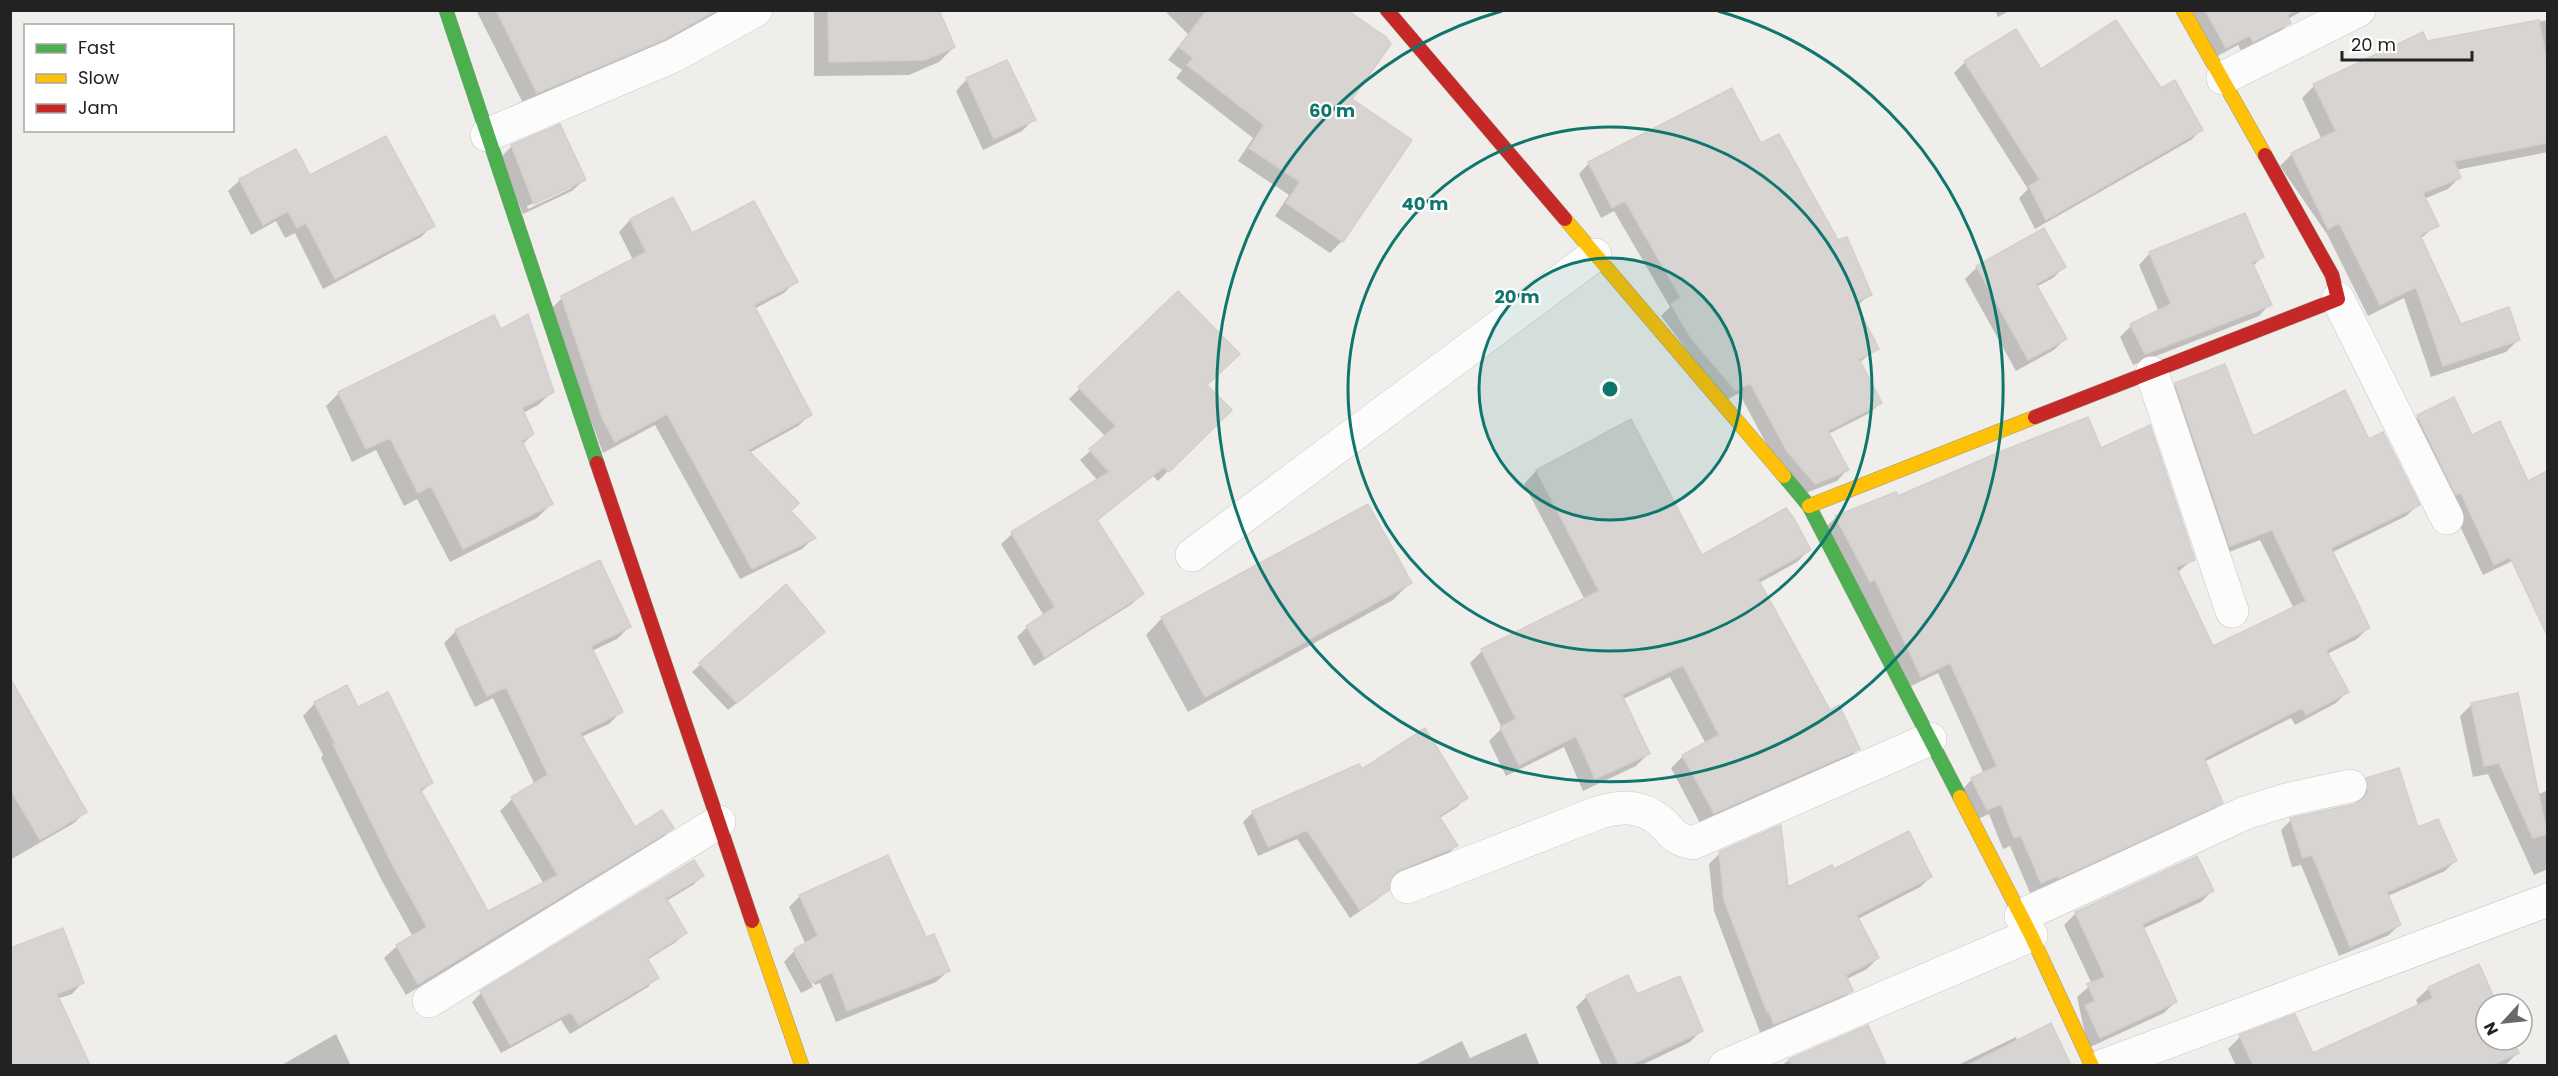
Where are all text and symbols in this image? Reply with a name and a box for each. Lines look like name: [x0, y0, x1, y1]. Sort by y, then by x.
legend: [24, 24, 234, 132]
scale bar: [2342, 24, 2472, 62]
text: 20 m: [2351, 32, 2396, 57]
text: Fast: [78, 35, 115, 60]
text: Slow: [78, 65, 120, 90]
text: Jam: [78, 95, 118, 120]
text: 60 m: [1309, 98, 1355, 123]
text: 40 m: [1402, 191, 1448, 216]
text: 20 m: [1495, 284, 1539, 309]
centre of rings: [1600, 379, 1620, 399]
north arrow: [2474, 992, 2534, 1052]
text: N: [2478, 1018, 2504, 1039]

